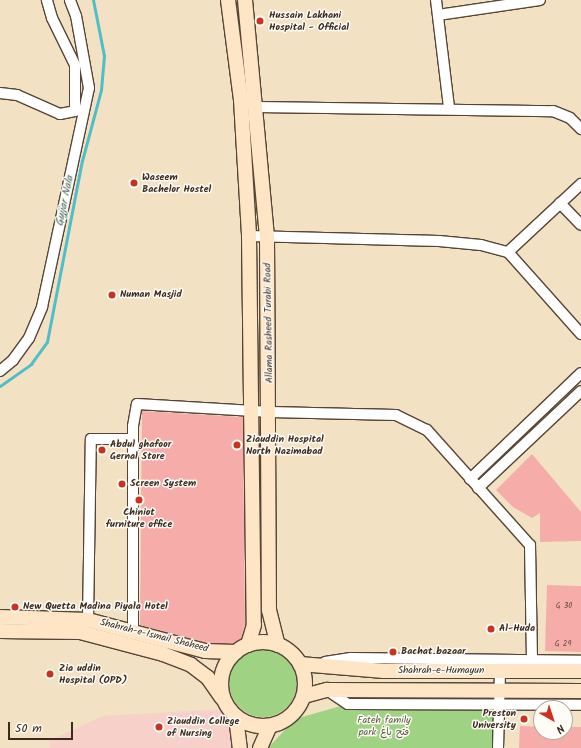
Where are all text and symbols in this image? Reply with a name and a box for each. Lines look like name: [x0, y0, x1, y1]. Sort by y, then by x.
place label: Hussain Lakhani Hospital - Official: [269, 9, 349, 32]
marker: Hussain Lakhani Hospital - Official: [254, 15, 266, 27]
place label: Waseem Bachelor Hostel: [142, 171, 211, 194]
water label: Gujjar Nala: [53, 175, 77, 227]
marker: Waseem Bachelor Hostel: [129, 178, 139, 188]
street label: Allama Rasheed Turabi Road: [262, 263, 276, 383]
place label: Numan Masjid: [120, 289, 182, 301]
marker: Numan Masjid: [107, 290, 117, 300]
place label: Ziauddin Hospital North Nazimabad: [246, 433, 324, 456]
place label: Abdul ghafoor Gernal Store: [110, 438, 171, 462]
marker: Ziauddin Hospital North Nazimabad: [231, 439, 243, 451]
marker: Abdul ghafoor Gernal Store: [97, 445, 107, 455]
place label: Screen System: [130, 478, 196, 490]
marker: Screen System: [117, 479, 127, 489]
marker: Chiniot furniture office: [134, 495, 144, 505]
place label: Chiniot furniture office: [106, 506, 172, 530]
place label: New Quetta Madina Piyala Hotel: [23, 601, 168, 613]
house number: G 30: [556, 601, 572, 611]
marker: New Quetta Madina Piyala Hotel: [10, 602, 20, 612]
street label: Shahrah-e-Ismail Shaheed: [99, 617, 209, 655]
place label: Al-Huda: [499, 623, 535, 635]
marker: Al-Huda: [486, 624, 496, 634]
house number: G 29: [555, 639, 571, 649]
place label: Bachat bazaar: [401, 646, 466, 658]
marker: Bachat bazaar: [388, 647, 398, 657]
place label: Zia uddin Hospital (OPD): [59, 662, 127, 686]
street label: Shahrah-e-Humayun: [398, 665, 484, 677]
marker: Zia uddin Hospital (OPD): [44, 668, 56, 680]
north arrow: [533, 700, 573, 740]
place label: Preston University: [472, 707, 516, 730]
scale bar: [10, 714, 75, 740]
park label: Fateh family park فتح باغ: [357, 714, 411, 738]
marker: Preston University: [519, 714, 529, 724]
place label: Ziauddin College of Nursing: [167, 715, 239, 738]
text: 50 m: [15, 719, 42, 738]
text: N: [552, 719, 568, 738]
marker: Ziauddin College of Nursing: [154, 722, 164, 732]

